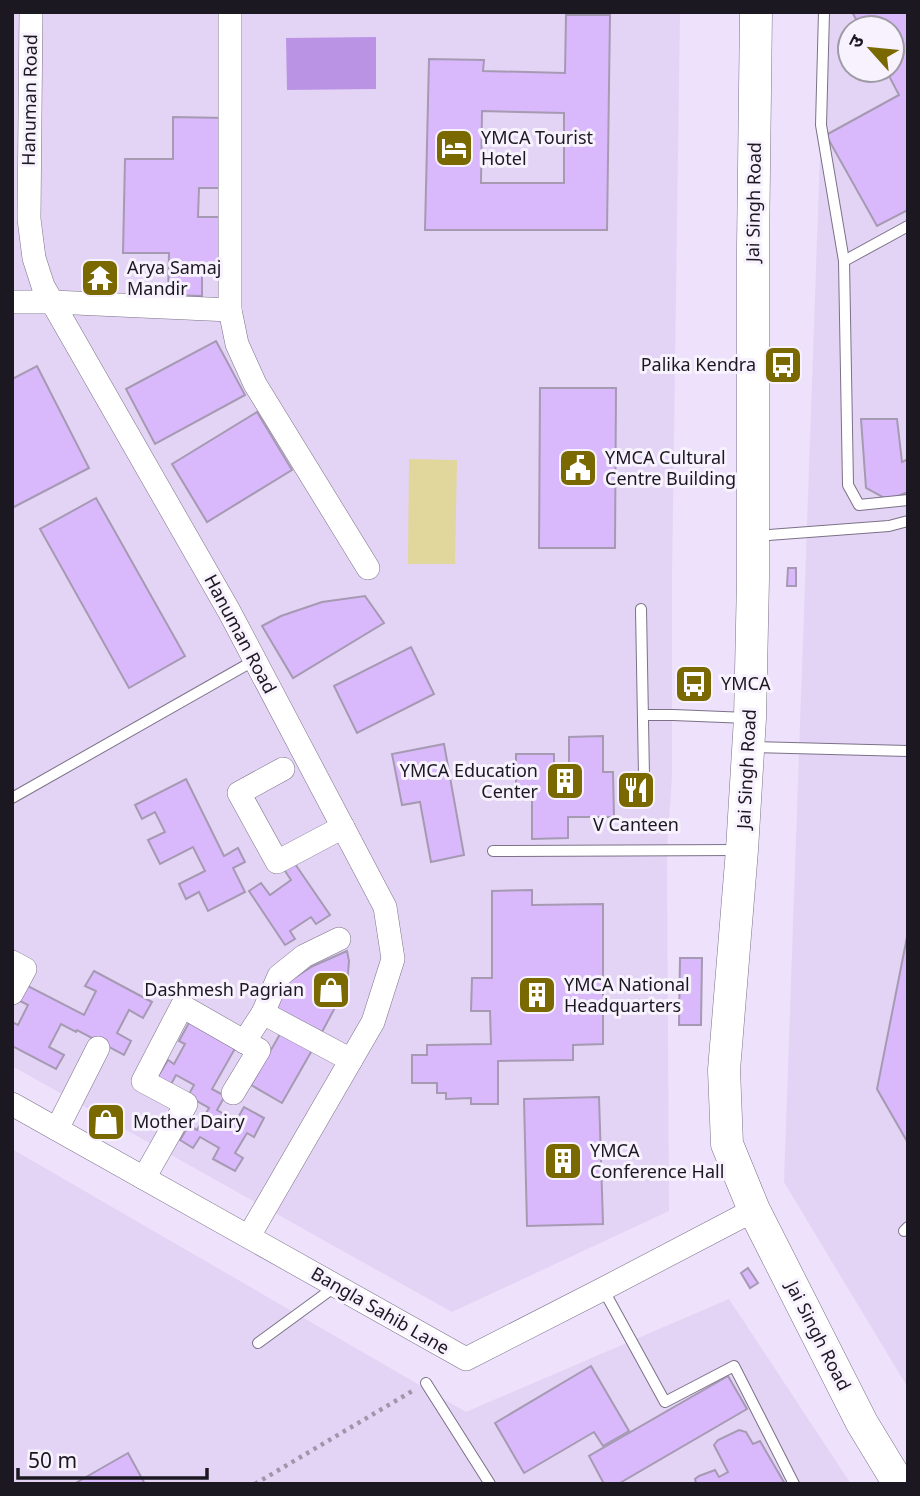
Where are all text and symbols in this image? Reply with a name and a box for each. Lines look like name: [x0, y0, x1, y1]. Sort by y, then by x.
north arrow: [836, 14, 906, 84]
text: उ: [842, 30, 870, 52]
street label: Hanuman Road: [16, 34, 42, 166]
place label: YMCA Tourist Hotel: [481, 125, 594, 170]
hotel icon: YMCA Tourist Hotel: [433, 127, 475, 169]
street label: Jai Singh Road: [740, 142, 766, 264]
place label: Arya Samaj Mandir: [127, 255, 221, 300]
temple icon: Arya Samaj Mandir: [79, 257, 121, 299]
bus stop icon: Palika Kendra: [762, 344, 804, 386]
place label: Palika Kendra: [641, 352, 756, 376]
place label: YMCA Cultural Centre Building: [605, 445, 736, 490]
public building icon: YMCA Cultural Centre Building: [557, 447, 599, 489]
street label: Hanuman Road: [199, 570, 282, 697]
bus stop icon: YMCA: [673, 663, 715, 705]
place label: YMCA: [721, 671, 771, 695]
street label: Jai Singh Road: [731, 708, 761, 832]
place label: YMCA Education Center: [400, 758, 539, 803]
building icon: YMCA Education Center: [544, 760, 586, 802]
restaurant icon: V Canteen: [615, 769, 657, 811]
place label: V Canteen: [593, 812, 679, 836]
shop icon: Dashmesh Pagrian: [310, 969, 352, 1011]
place label: YMCA National Headquarters: [564, 972, 690, 1017]
building icon: YMCA National Headquarters: [516, 974, 558, 1016]
place label: Dashmesh Pagrian: [144, 977, 304, 1001]
shop icon: Mother Dairy: [85, 1101, 127, 1143]
place label: Mother Dairy: [133, 1109, 245, 1133]
place label: YMCA Conference Hall: [590, 1138, 724, 1183]
building icon: YMCA Conference Hall: [542, 1140, 584, 1182]
street label: Bangla Sahib Lane: [307, 1261, 454, 1359]
street label: Jai Singh Road: [780, 1275, 857, 1395]
scale bar: [18, 1436, 206, 1480]
text: 50 m: [28, 1446, 77, 1474]

